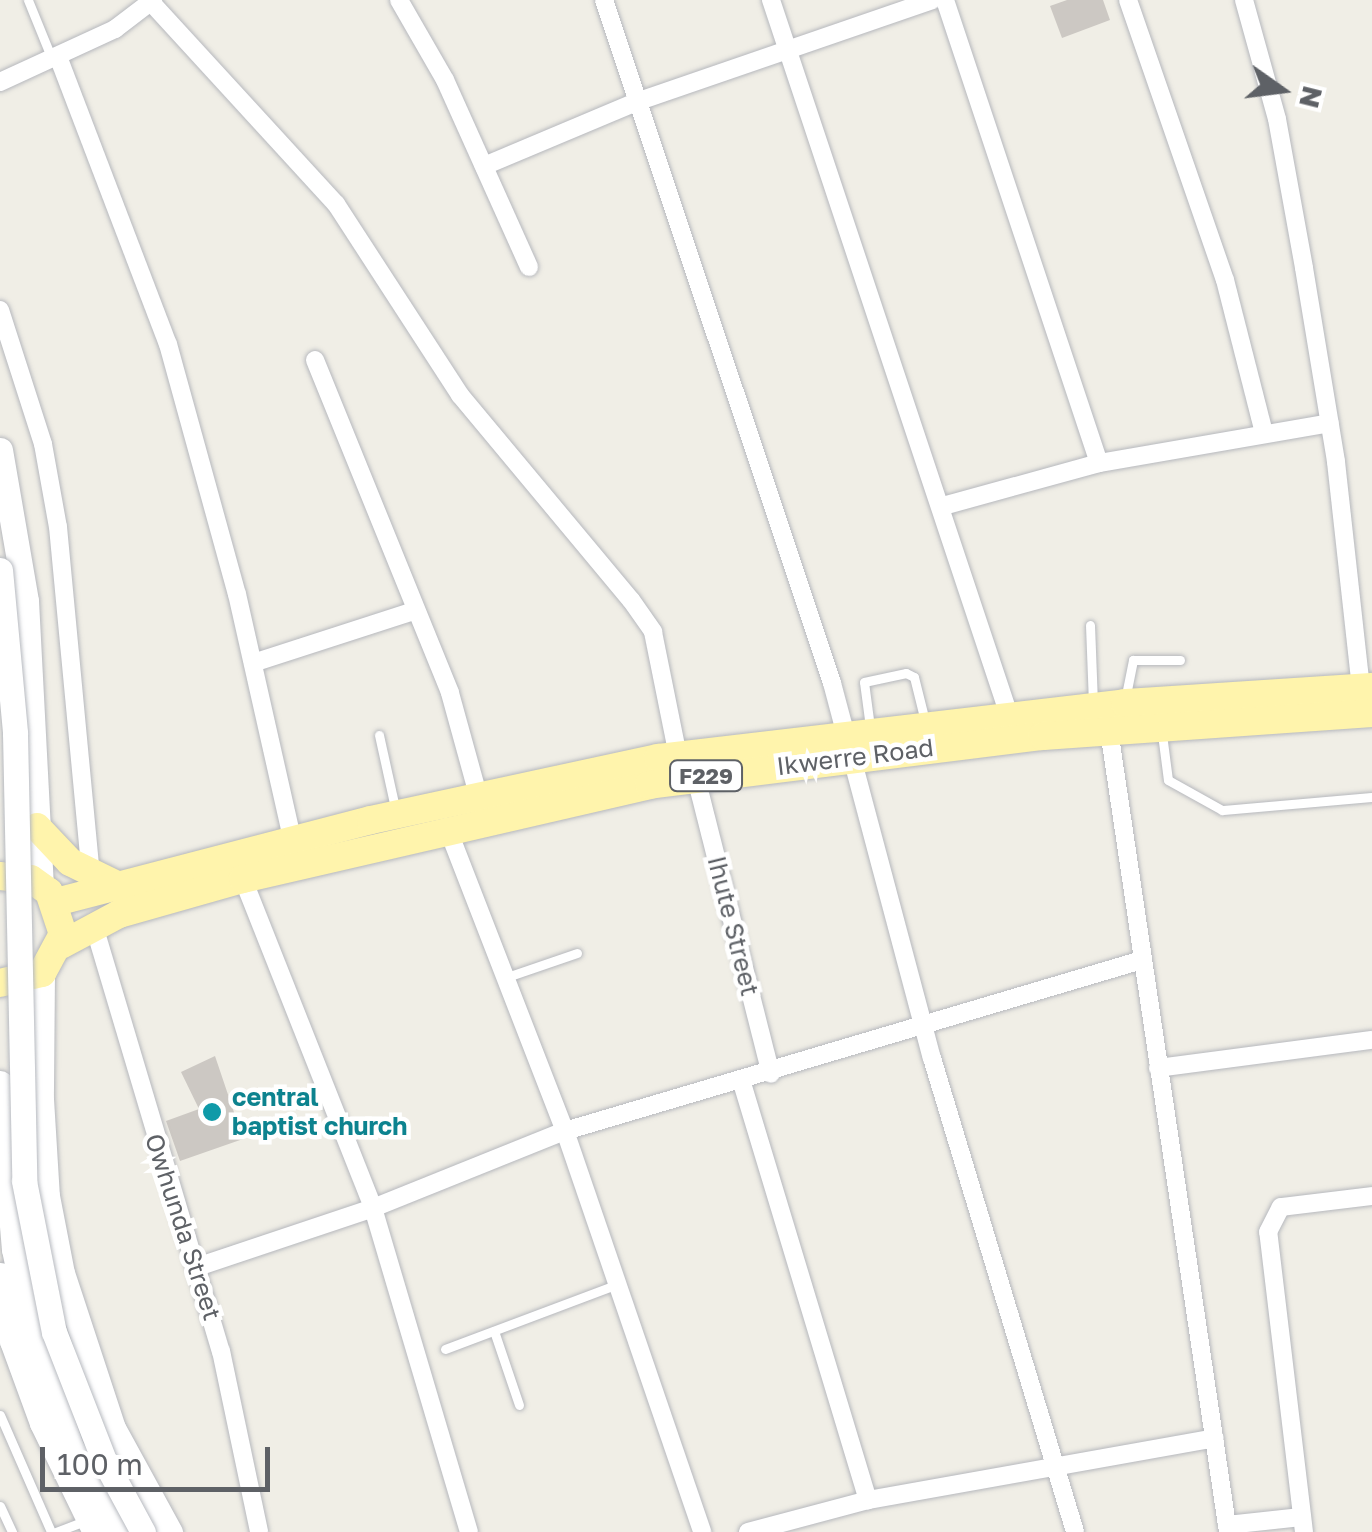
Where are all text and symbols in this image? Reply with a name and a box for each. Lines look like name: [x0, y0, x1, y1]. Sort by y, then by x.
north arrow: [1232, 40, 1332, 140]
text: N: [1293, 83, 1330, 112]
street label: Ikwerre Road: [775, 732, 935, 782]
road number: F229: [668, 759, 744, 793]
street label: Ihute Street: [701, 853, 765, 999]
place label: central baptist church: [232, 1083, 407, 1142]
marker: central baptist church: [201, 1101, 223, 1123]
street label: Owhunda Street: [139, 1130, 227, 1324]
scale bar: [45, 1427, 275, 1489]
text: 100 m: [57, 1446, 143, 1482]

